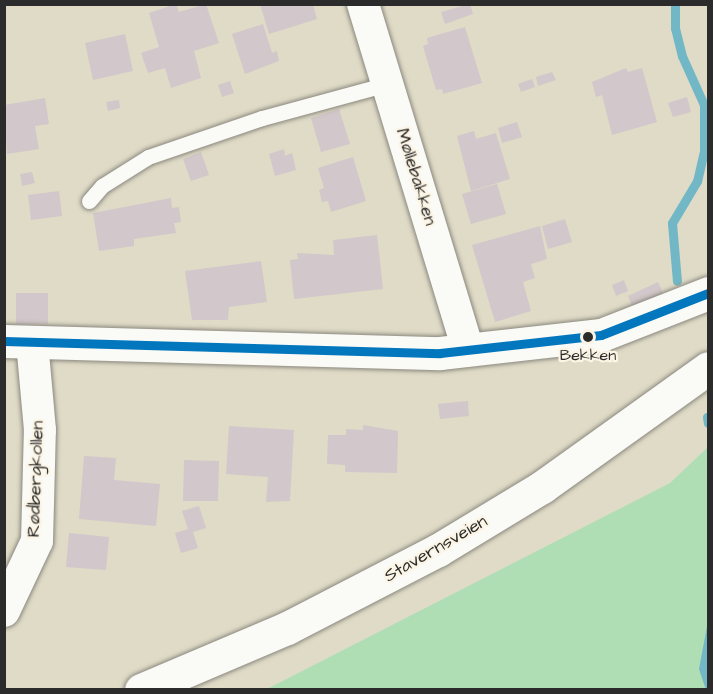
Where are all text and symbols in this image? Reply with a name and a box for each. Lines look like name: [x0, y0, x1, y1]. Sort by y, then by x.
street label: Møllebakken: [391, 126, 441, 228]
marker: Bekken: [582, 331, 594, 343]
place label: Bekken: [560, 345, 616, 365]
street label: Rødbergkollen: [23, 420, 49, 538]
street label: Stavernsveien: [381, 511, 491, 587]

